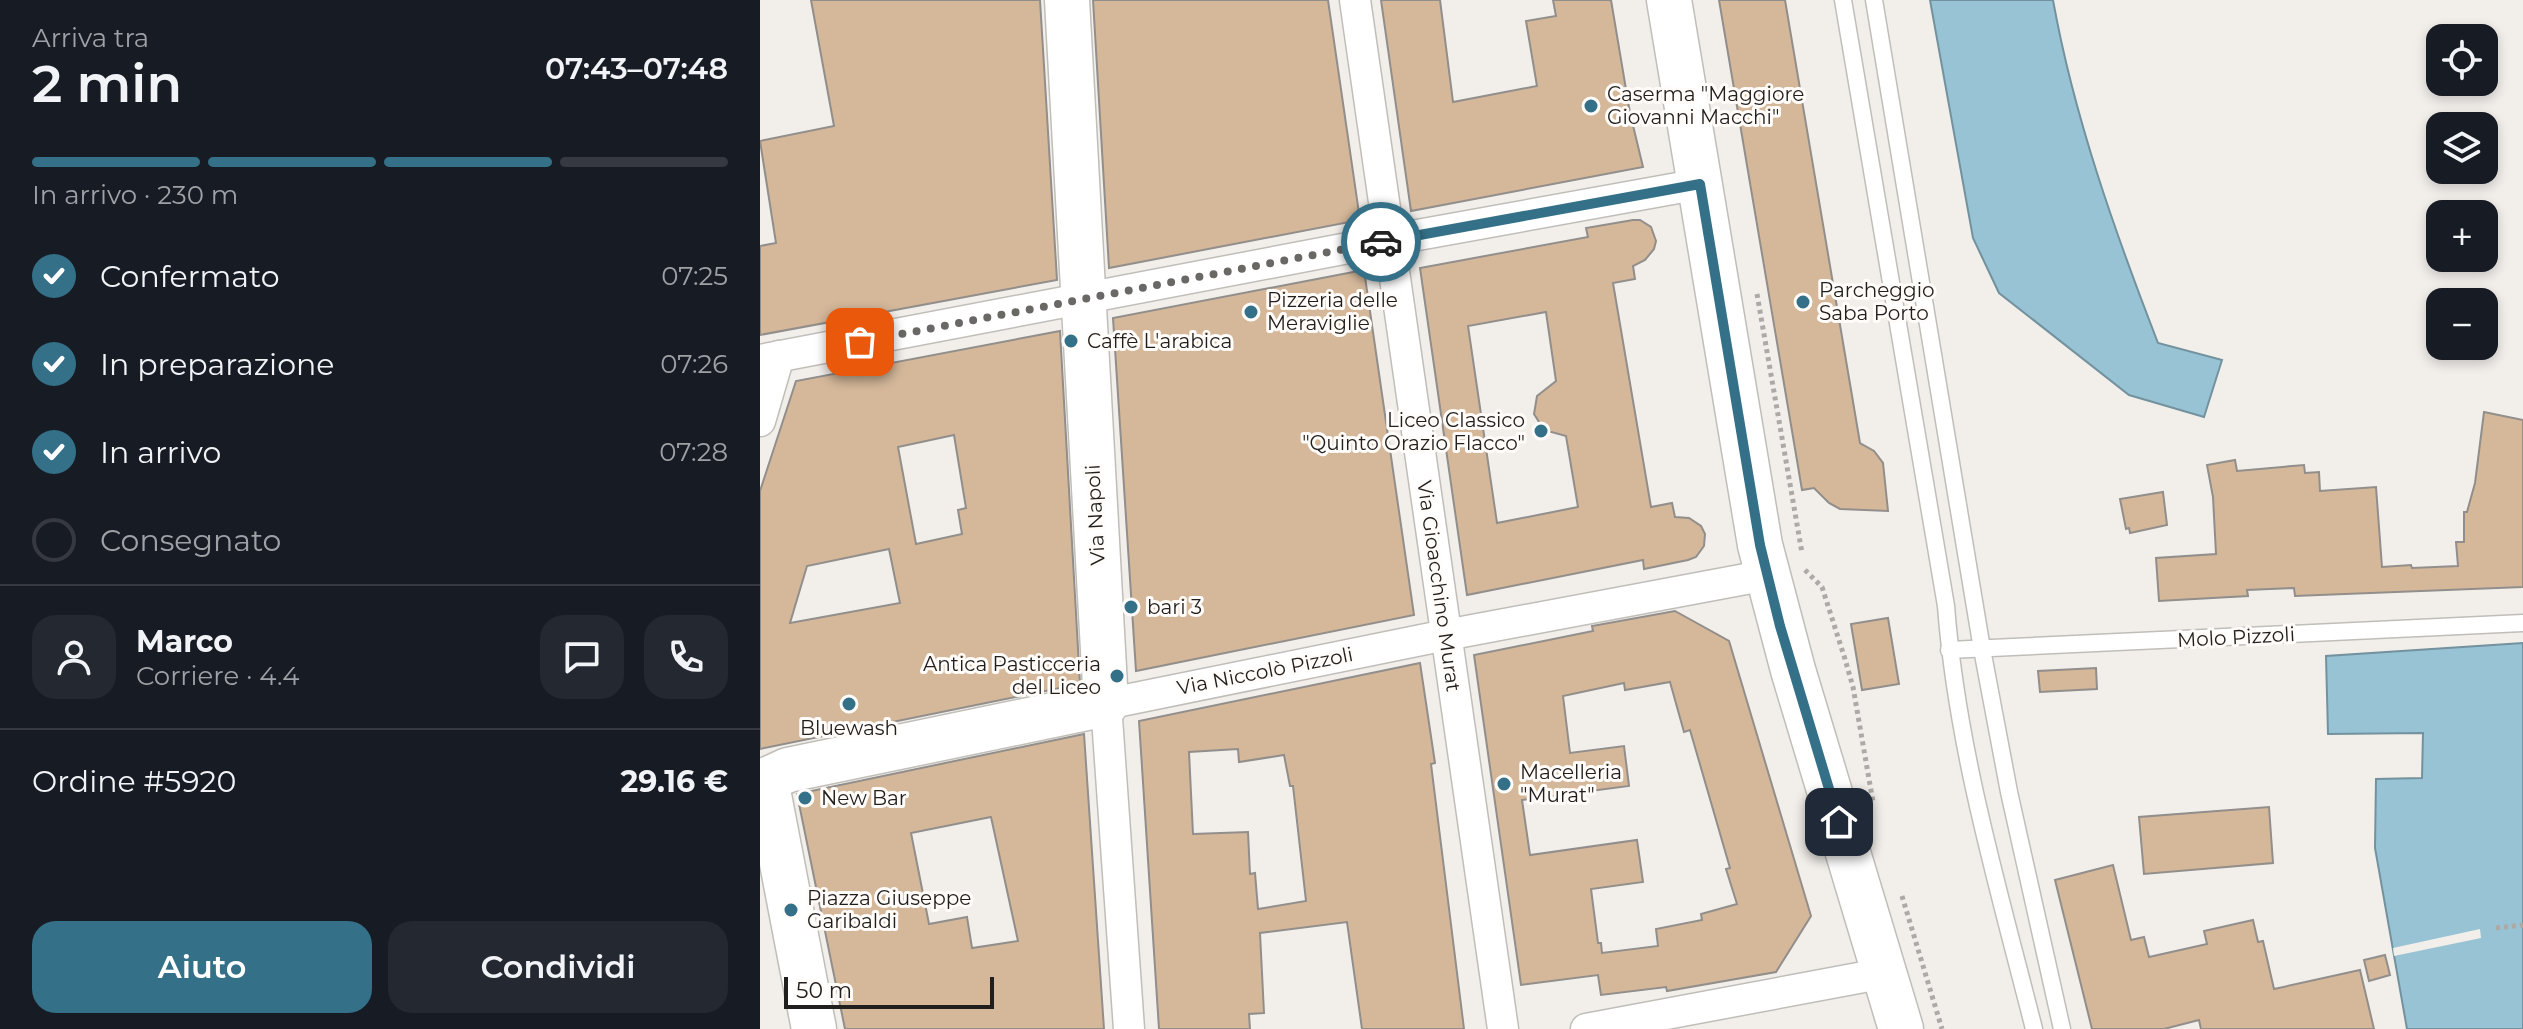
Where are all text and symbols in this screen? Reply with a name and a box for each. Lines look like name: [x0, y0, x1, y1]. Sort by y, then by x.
text: Arriva tra: [32, 22, 149, 54]
map controls: [2426, 24, 2498, 360]
button: locate: [2426, 24, 2498, 96]
text: 07:43–07:48: [545, 50, 728, 87]
text: 2 min: [32, 52, 182, 115]
place label: Caserma "Maggiore Giovanni Macchi": [1607, 82, 1804, 129]
marker: Caserma "Maggiore Giovanni Macchi": [1582, 97, 1600, 115]
button: layers: [2426, 112, 2498, 184]
text: In arrivo · 230 m: [32, 179, 238, 211]
button: +: [2426, 200, 2498, 272]
courier: [1341, 202, 1421, 282]
icon: car: [1359, 220, 1403, 264]
icon: check: [32, 254, 76, 298]
text: Confermato: [100, 258, 279, 295]
text: 07:25: [661, 260, 728, 292]
place label: Parcheggio Saba Porto: [1819, 278, 1935, 325]
place label: Pizzeria delle Meraviglie: [1267, 288, 1398, 335]
button: −: [2426, 288, 2498, 360]
marker: Parcheggio Saba Porto: [1794, 293, 1812, 311]
marker: Pizzeria delle Meraviglie: [1242, 303, 1260, 321]
pin: [826, 308, 894, 376]
icon: bag: [838, 320, 882, 364]
place label: Caffè L'arabica: [1087, 329, 1232, 353]
marker: Caffè L'arabica: [1062, 332, 1080, 350]
icon: check: [32, 342, 76, 386]
text: In preparazione: [100, 346, 334, 383]
text: 07:26: [660, 348, 728, 380]
place label: Liceo Classico "Quinto Orazio Flacco": [1302, 408, 1525, 455]
marker: Liceo Classico "Quinto Orazio Flacco": [1532, 422, 1550, 440]
icon: check: [32, 430, 76, 474]
text: In arrivo: [100, 434, 221, 471]
text: 07:28: [659, 436, 728, 468]
street label: Via Napoli: [1080, 464, 1110, 566]
street label: Via Gioacchino Murat: [1412, 479, 1466, 693]
text: Consegnato: [100, 522, 281, 559]
place label: bari 3: [1147, 595, 1202, 619]
marker: bari 3: [1122, 598, 1140, 616]
button: person: [32, 615, 116, 699]
button: chat: [540, 615, 624, 699]
button: phone: [644, 615, 728, 699]
street label: Molo Pizzoli: [2176, 622, 2296, 652]
text: Marco: [136, 623, 233, 660]
street label: Via Niccolò Pizzoli: [1175, 642, 1355, 700]
place label: Antica Pasticceria del Liceo: [923, 652, 1101, 699]
text: Corriere · 4.4: [136, 660, 299, 692]
marker: Antica Pasticceria del Liceo: [1108, 667, 1126, 685]
marker: Bluewash: [840, 695, 858, 713]
place label: Bluewash: [800, 716, 898, 740]
place label: Macelleria "Murat": [1520, 760, 1622, 807]
text: Ordine #5920: [32, 763, 236, 800]
text: 29.16 €: [621, 763, 728, 800]
marker: Macelleria "Murat": [1495, 775, 1513, 793]
place label: New Bar: [821, 786, 907, 810]
pin: [1805, 788, 1873, 856]
marker: New Bar: [796, 789, 814, 807]
icon: home: [1817, 800, 1861, 844]
place label: Piazza Giuseppe Garibaldi: [807, 886, 971, 933]
marker: Piazza Giuseppe Garibaldi: [782, 901, 800, 919]
button: Aiuto: [32, 921, 372, 1013]
button: Condividi: [388, 921, 728, 1013]
scale bar: [784, 973, 994, 1009]
text: 50 m: [796, 977, 852, 1004]

